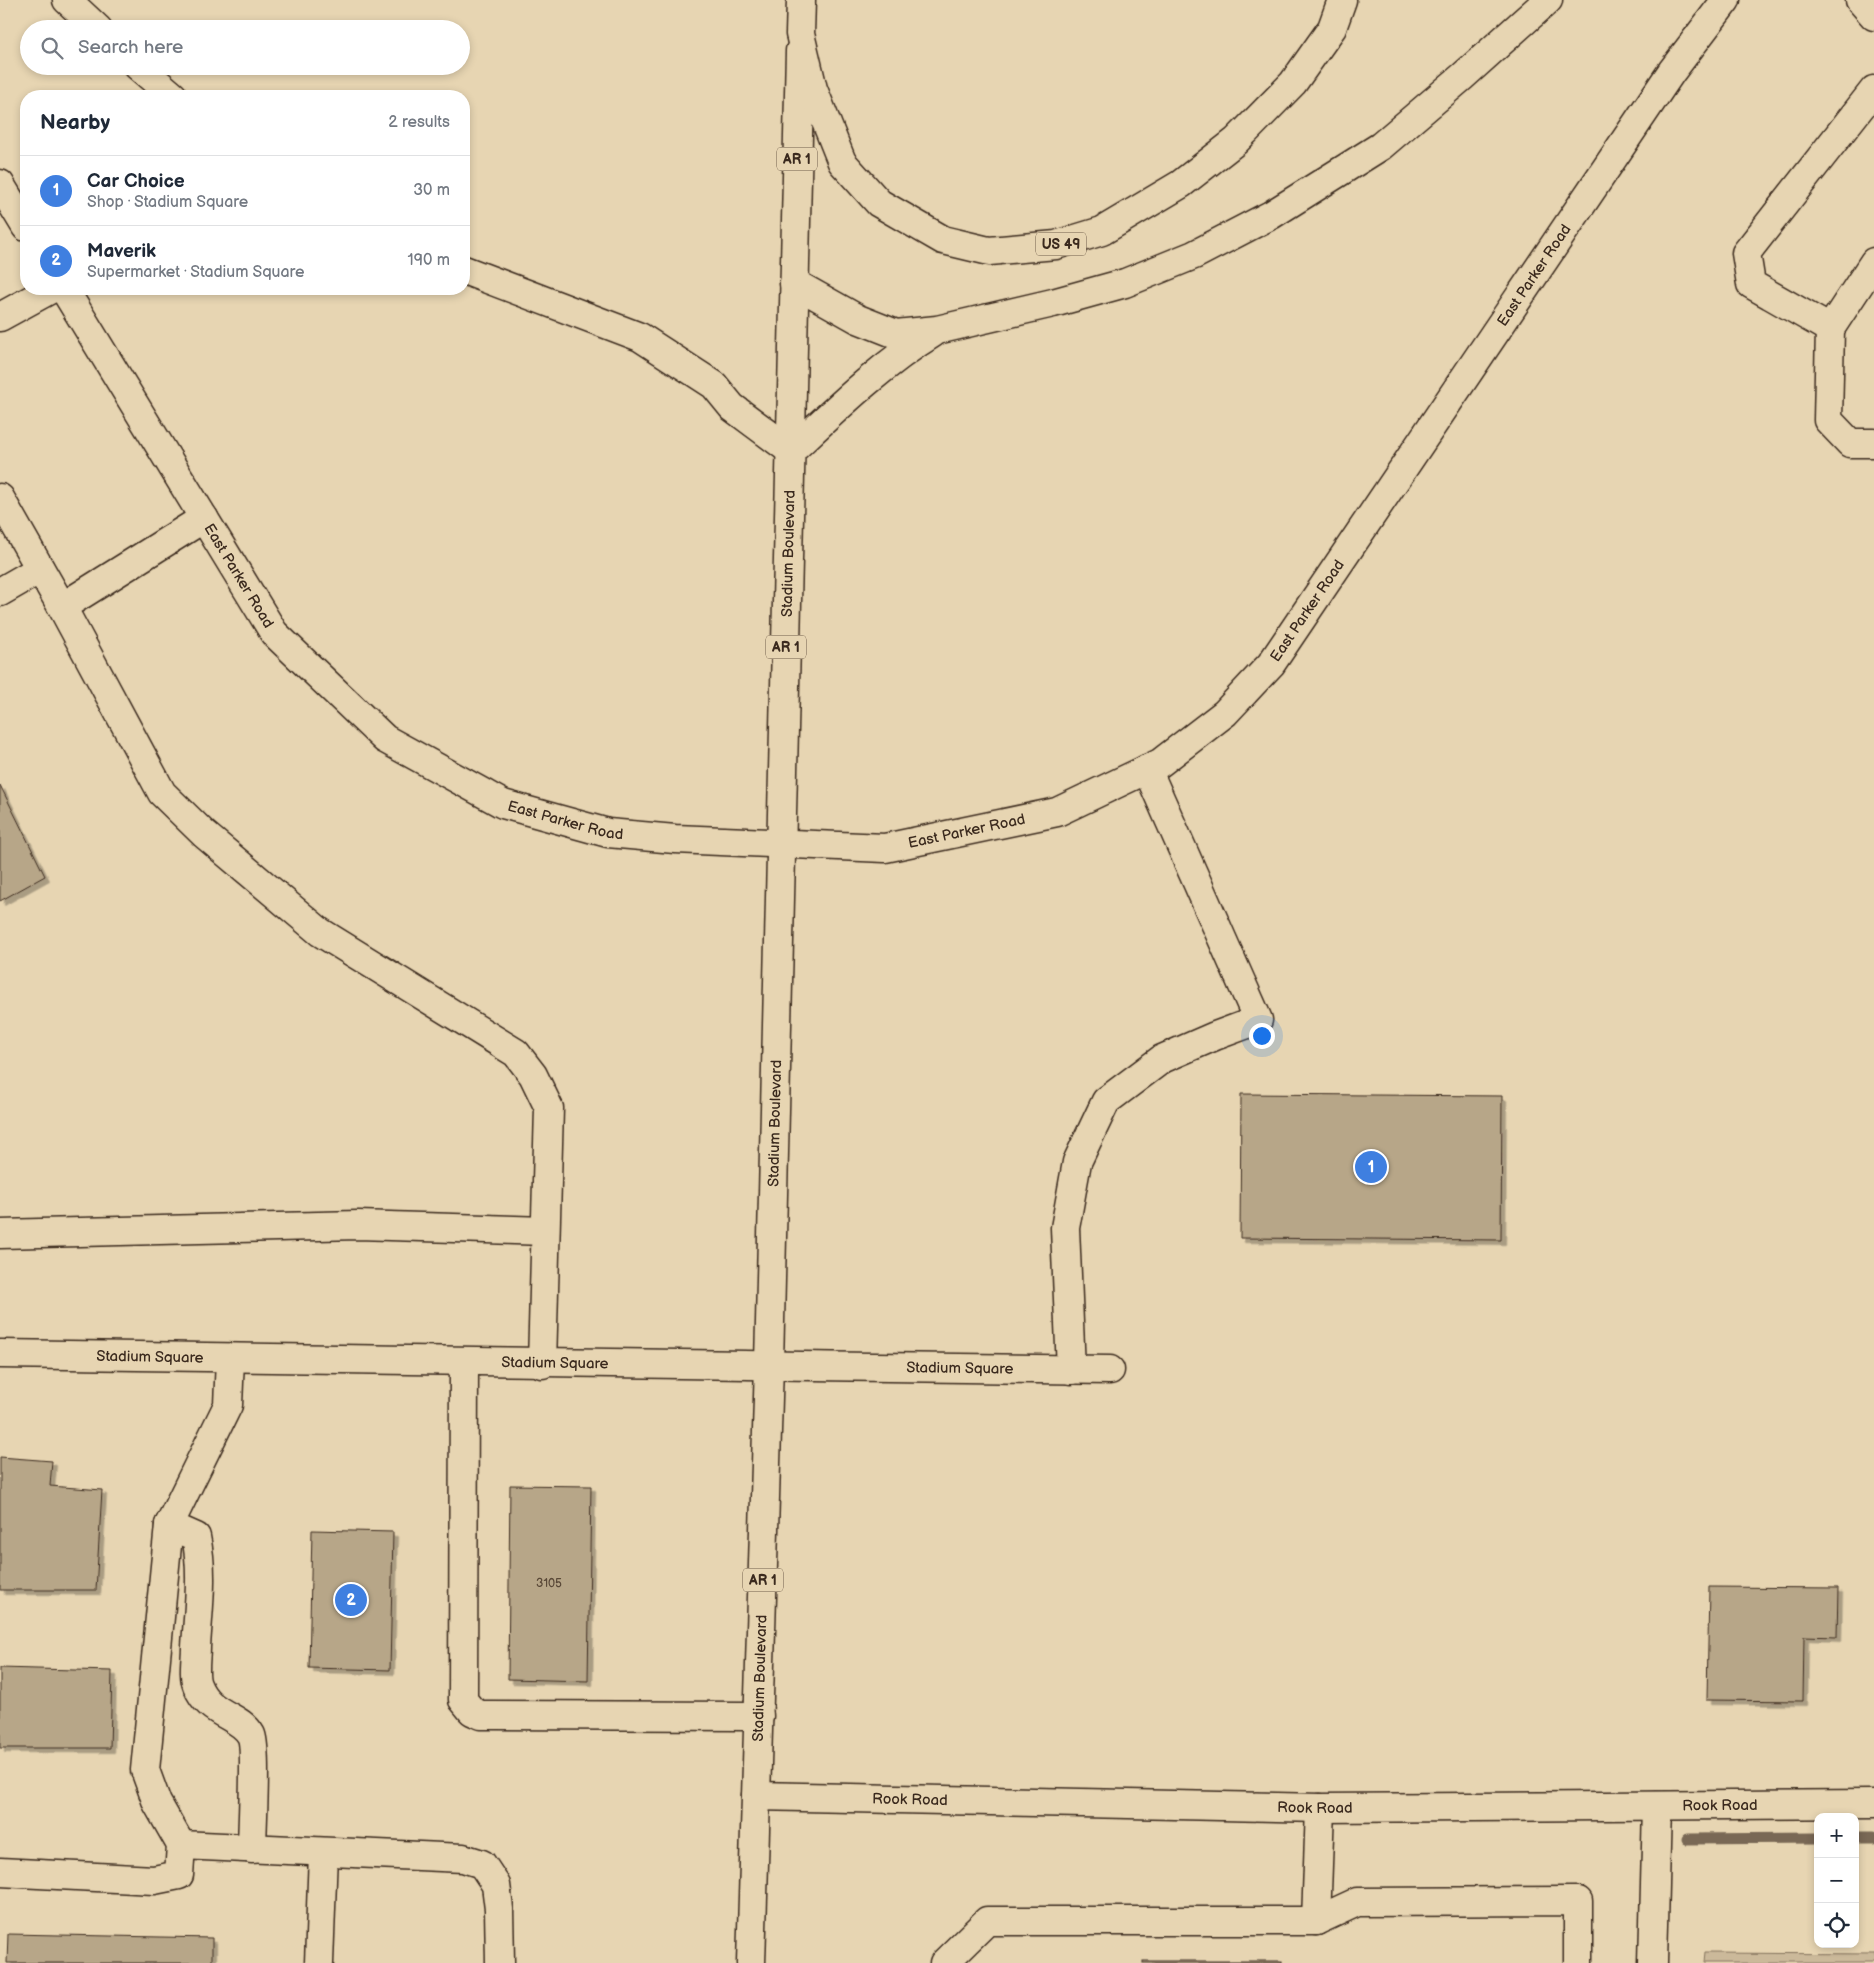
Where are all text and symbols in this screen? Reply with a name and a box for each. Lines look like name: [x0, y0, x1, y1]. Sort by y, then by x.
search box: [20, 20, 470, 75]
icon: search: [38, 34, 66, 62]
text: Search here: [78, 36, 183, 59]
text: Nearby: [40, 110, 110, 135]
text: 2 results: [388, 113, 450, 132]
road number: AR 1: [777, 148, 817, 170]
text: Car Choice: [87, 170, 185, 193]
text: 1: [53, 181, 59, 200]
text: 30 m: [413, 181, 450, 200]
text: Shop · Stadium Square: [87, 193, 248, 212]
street label: East Parker Road: [1493, 221, 1576, 330]
road number: US 49: [1036, 232, 1086, 255]
text: Maverik: [87, 240, 156, 263]
text: 2: [51, 251, 61, 270]
text: 190 m: [408, 251, 450, 270]
text: Supermarket · Stadium Square: [87, 263, 304, 282]
street label: Stadium Boulevard: [778, 490, 800, 617]
street label: East Parker Road: [200, 520, 278, 632]
street label: East Parker Road: [1266, 556, 1349, 666]
road number: AR 1: [766, 636, 806, 659]
street label: East Parker Road: [505, 797, 624, 844]
street label: East Parker Road: [906, 810, 1027, 853]
your location: [1249, 1023, 1275, 1049]
street label: Stadium Boulevard: [764, 1060, 786, 1187]
pin: 1: [1355, 1148, 1387, 1186]
street label: Stadium Square: [96, 1347, 204, 1368]
street label: Stadium Square: [501, 1353, 609, 1373]
street label: Stadium Square: [906, 1358, 1014, 1379]
road number: AR 1: [743, 1568, 783, 1592]
house number: 3105: [536, 1576, 562, 1591]
pin: 2: [335, 1581, 367, 1619]
street label: Stadium Boulevard: [749, 1614, 771, 1742]
street label: Rook Road: [872, 1789, 948, 1810]
street label: Rook Road: [1682, 1796, 1758, 1815]
street label: Rook Road: [1277, 1798, 1353, 1818]
map controls: [1814, 1813, 1859, 1948]
button: +: [1814, 1813, 1859, 1858]
button: −: [1814, 1858, 1859, 1903]
button: locate: [1814, 1903, 1859, 1948]

